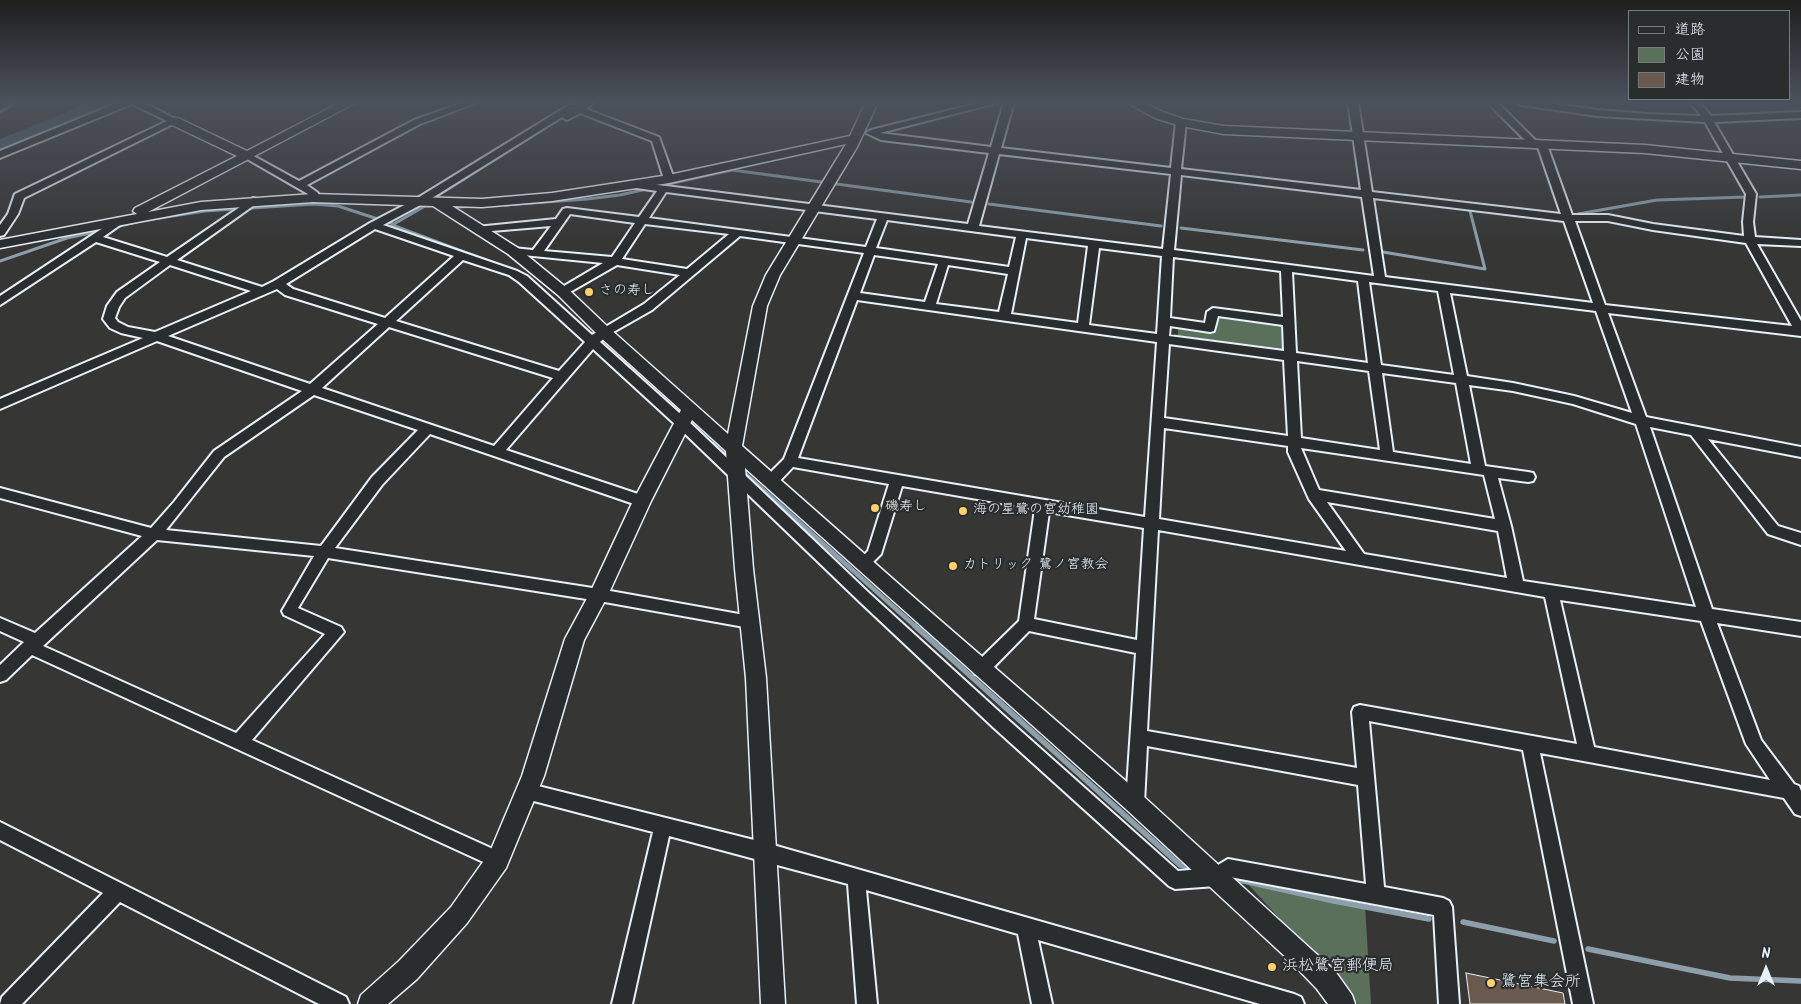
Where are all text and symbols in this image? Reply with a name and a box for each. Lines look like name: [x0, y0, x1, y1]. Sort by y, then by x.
legend: [1628, 10, 1791, 100]
text: 道路: [1675, 18, 1705, 42]
text: 公園: [1675, 43, 1705, 67]
text: 建物: [1675, 68, 1705, 92]
place label: さの寿し: [599, 284, 655, 300]
marker: さの寿し: [583, 286, 595, 298]
place label: 磯寿し: [885, 500, 927, 516]
marker: 磯寿し: [869, 502, 881, 514]
place label: 海の星鷺の宮幼稚園: [973, 503, 1099, 519]
marker: 海の星鷺の宮幼稚園: [957, 505, 969, 517]
place label: カトリック 鷺ノ宮教会: [963, 558, 1109, 574]
marker: カトリック 鷺ノ宮教会: [947, 560, 959, 572]
text: N: [1762, 943, 1770, 965]
north arrow: [1741, 944, 1791, 994]
place label: 浜松鷺宮郵便局: [1282, 957, 1394, 977]
marker: 浜松鷺宮郵便局: [1266, 961, 1278, 973]
place label: 鷺宮集会所: [1501, 973, 1581, 993]
marker: 鷺宮集会所: [1485, 977, 1497, 989]

